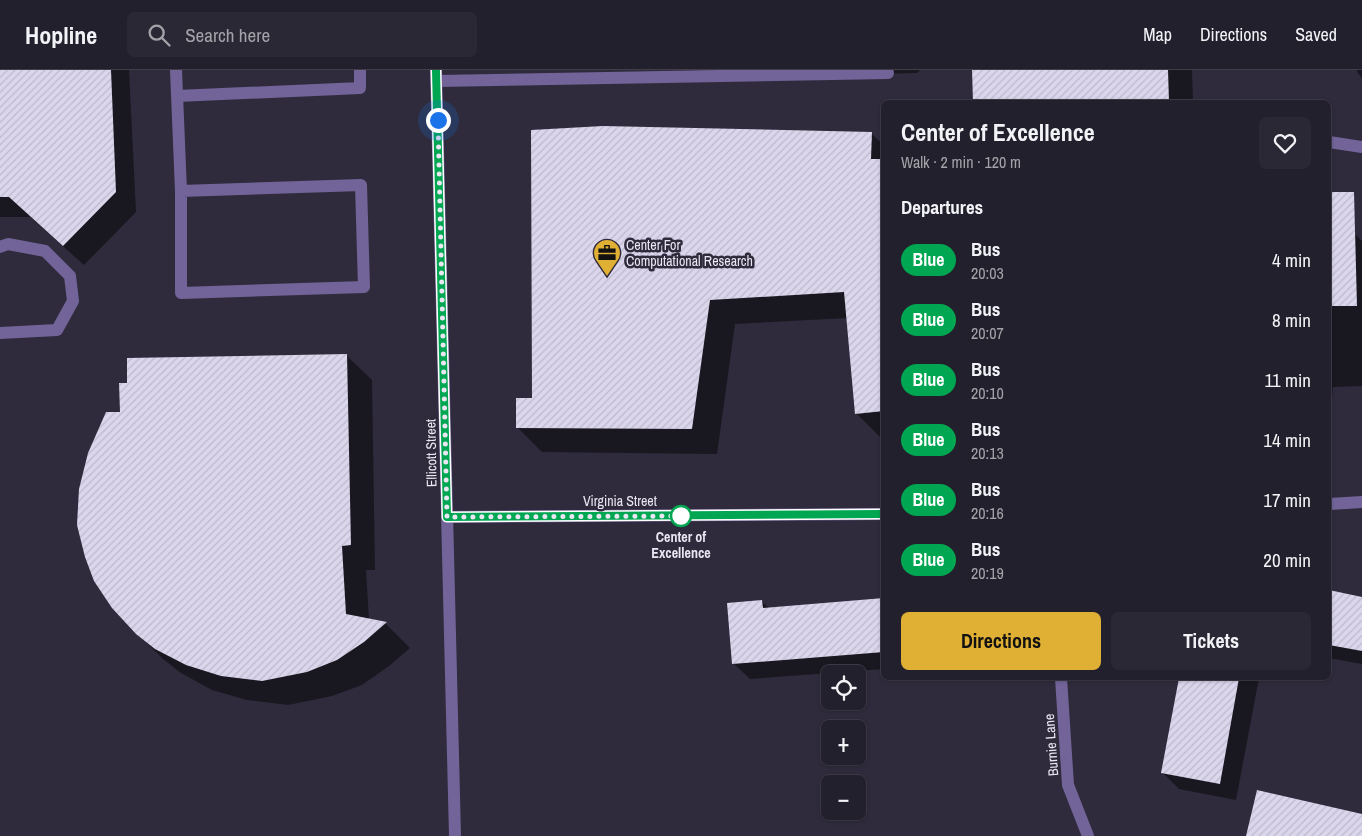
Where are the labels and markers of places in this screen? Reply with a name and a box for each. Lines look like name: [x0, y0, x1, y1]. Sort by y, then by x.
place label: Center For Computational Research: [626, 236, 753, 270]
office icon: Center For Computational Research: [592, 238, 622, 277]
marker: Center of Excellence: [670, 505, 692, 527]
place label: Center of Excellence: [651, 528, 711, 562]

